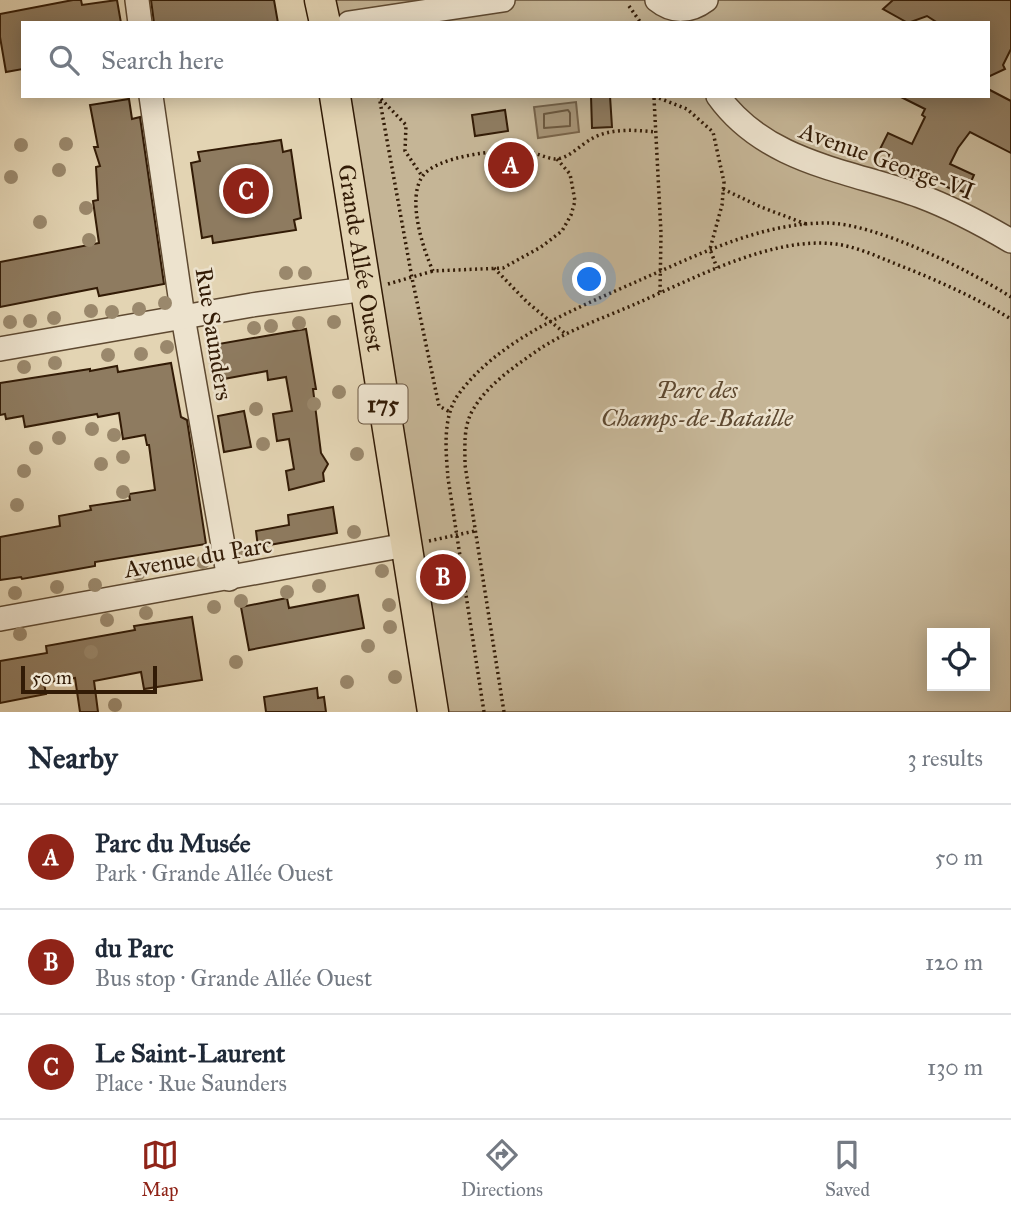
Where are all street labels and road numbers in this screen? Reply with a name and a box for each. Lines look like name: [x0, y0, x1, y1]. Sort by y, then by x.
street label: Avenue George-VI: [794, 115, 979, 207]
street label: Grande Allée Ouest: [331, 162, 391, 354]
street label: Rue Saunders: [189, 265, 239, 403]
road number: 175: [358, 384, 408, 424]
street label: Avenue du Parc: [121, 529, 274, 585]

